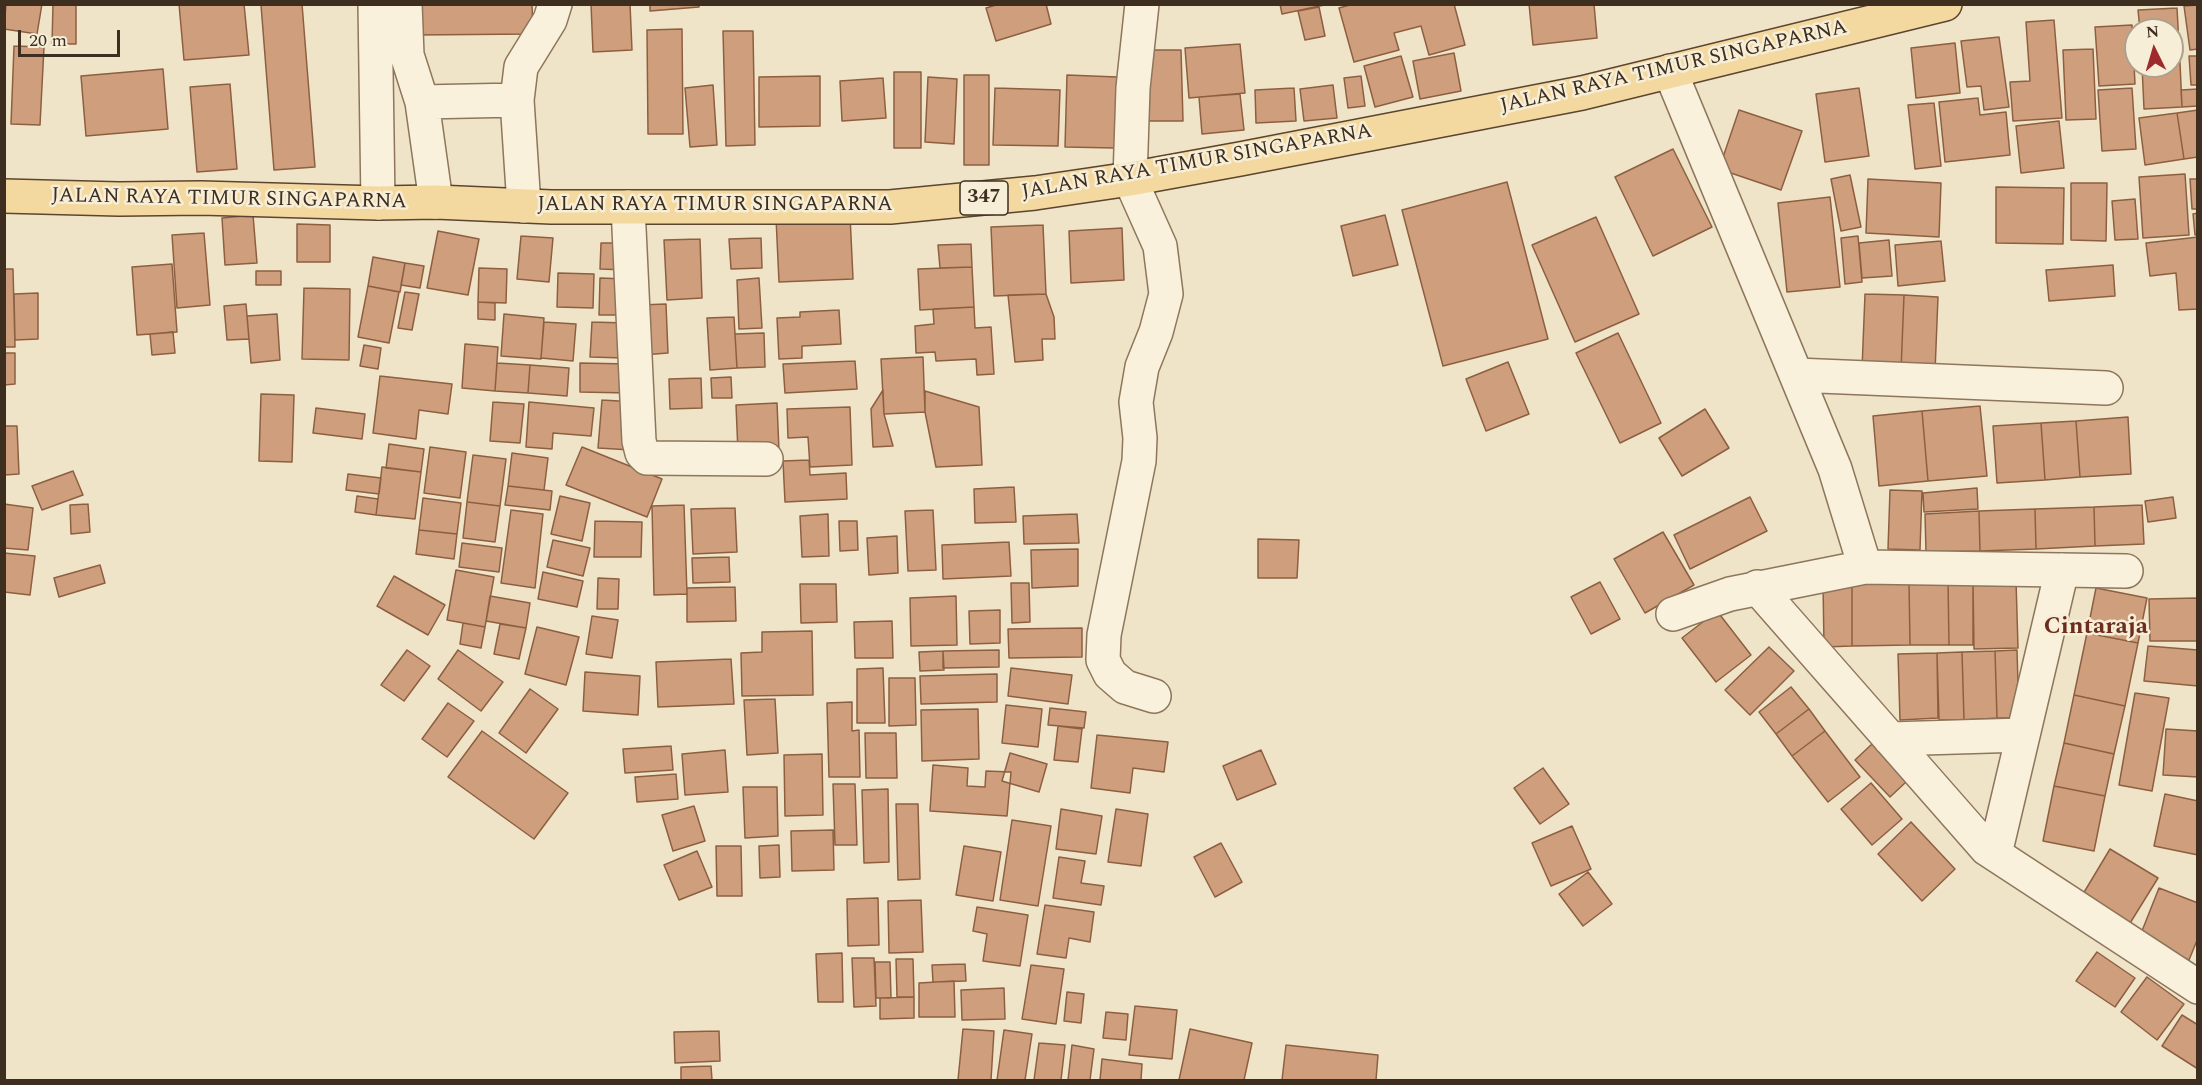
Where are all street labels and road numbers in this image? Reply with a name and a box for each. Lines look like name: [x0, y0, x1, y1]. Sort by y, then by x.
street label: JALAN RAYA TIMUR SINGAPARNA: [1498, 16, 1850, 120]
street label: JALAN RAYA TIMUR SINGAPARNA: [1020, 120, 1374, 206]
road number: 347: [960, 181, 1008, 215]
street label: JALAN RAYA TIMUR SINGAPARNA: [51, 184, 407, 216]
street label: JALAN RAYA TIMUR SINGAPARNA: [537, 193, 893, 219]

